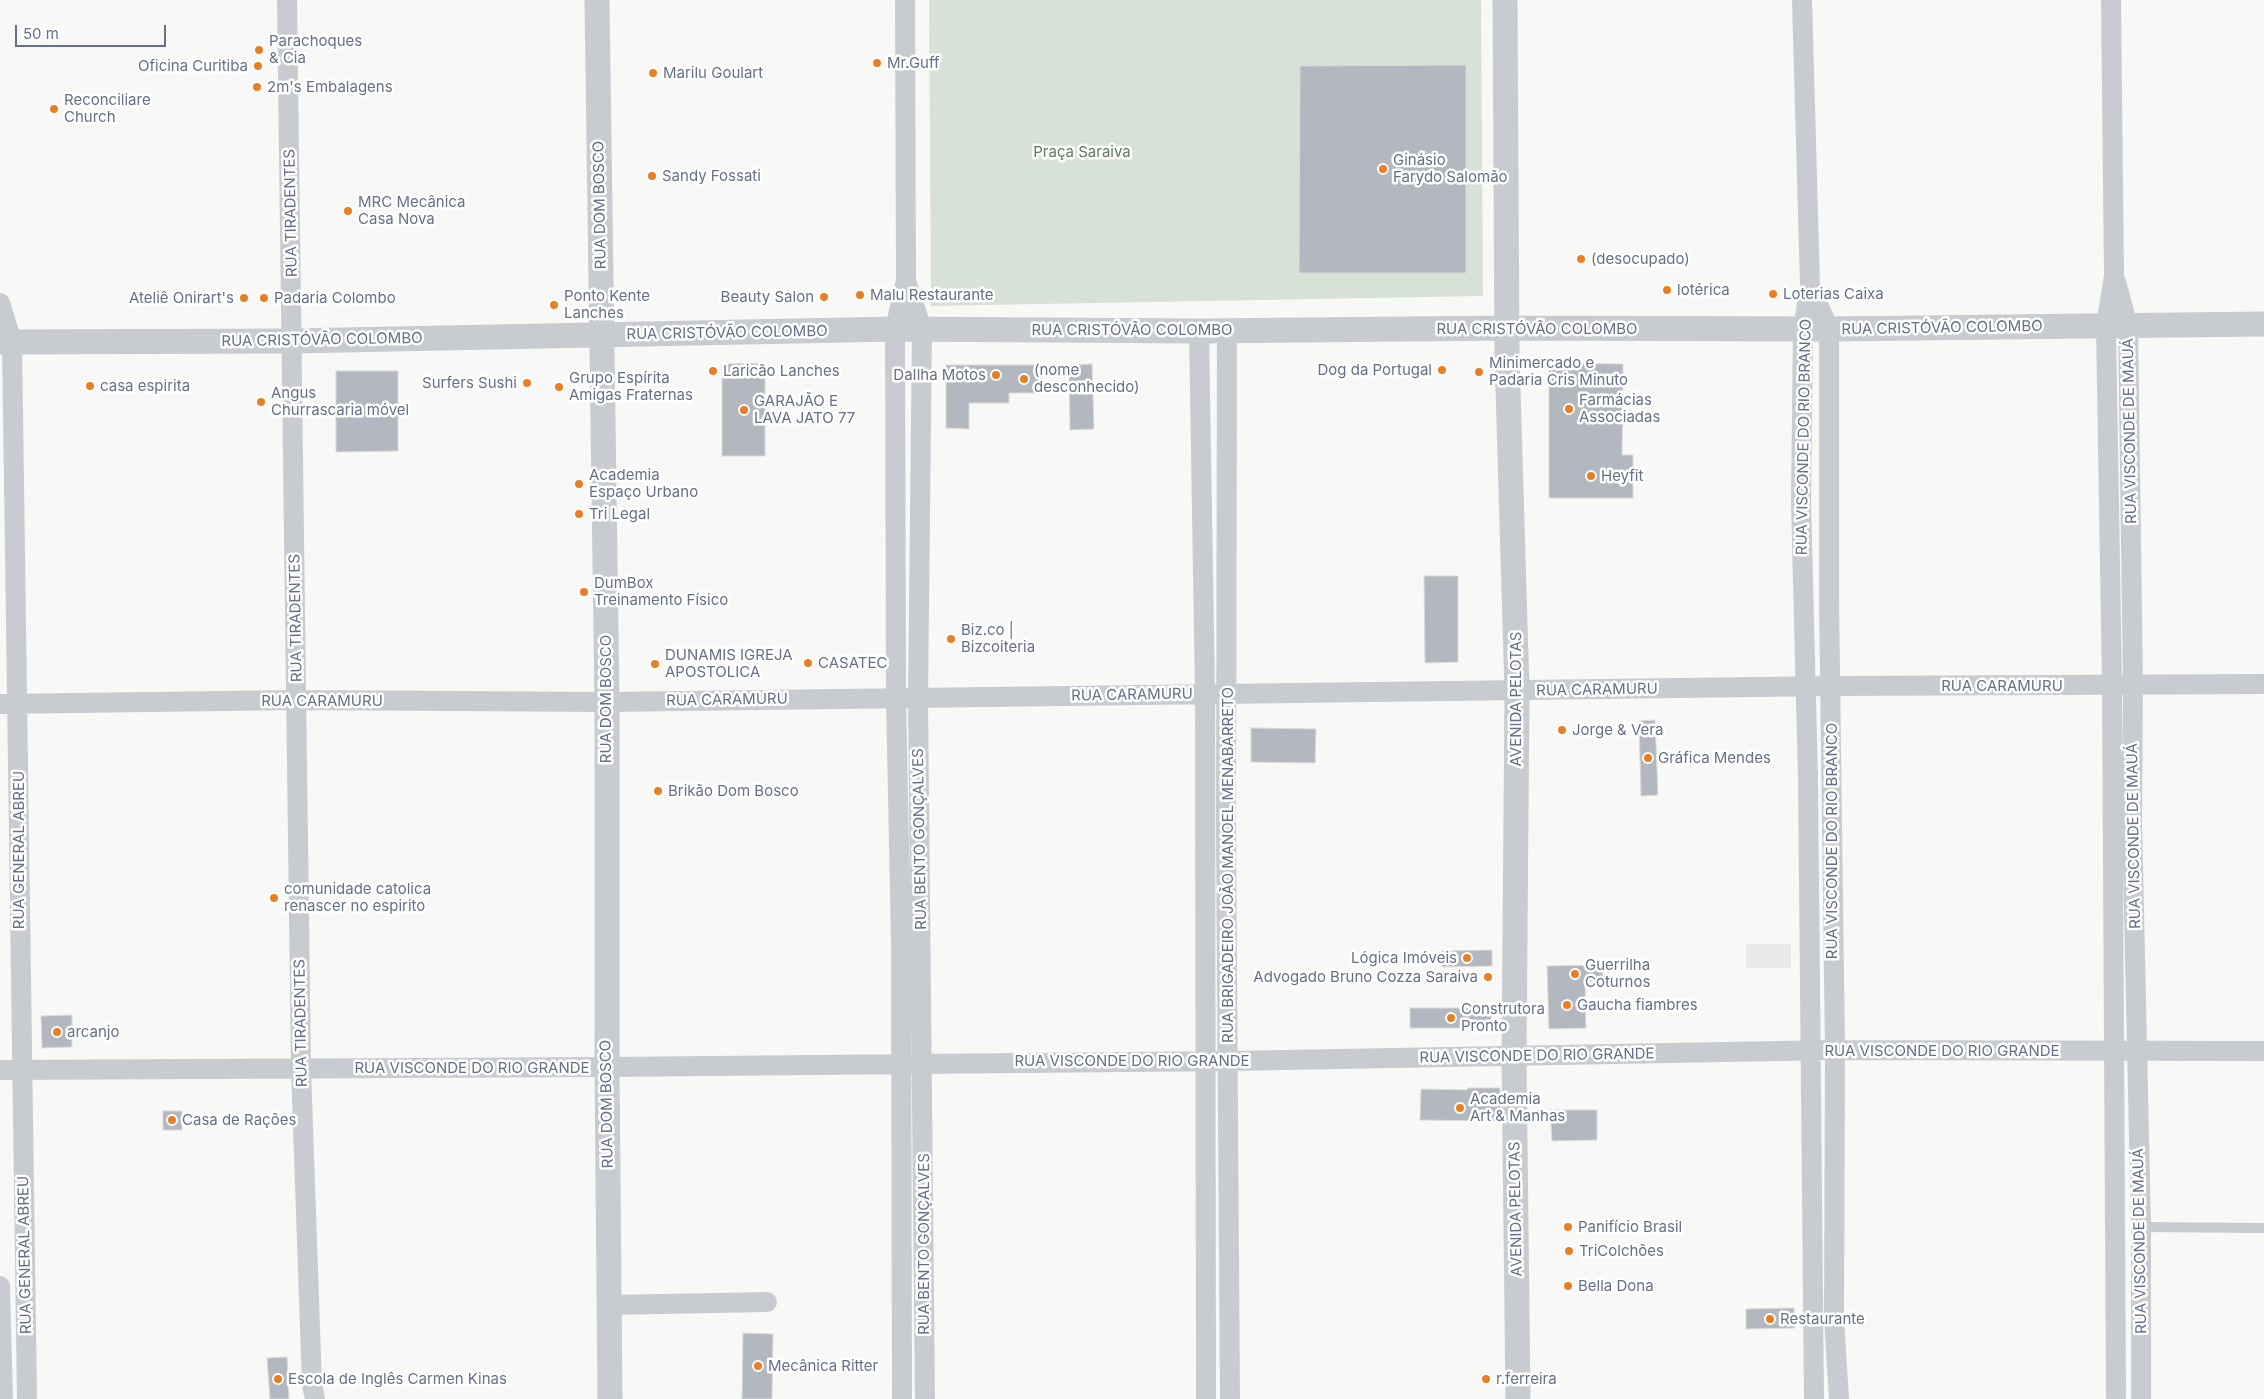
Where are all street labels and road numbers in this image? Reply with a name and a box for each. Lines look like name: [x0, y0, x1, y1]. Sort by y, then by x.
street label: RUA DOM BOSCO: [590, 141, 610, 269]
street label: RUA TIRADENTES: [281, 149, 301, 277]
street label: RUA CRISTÓVÃO COLOMBO: [1841, 317, 2043, 339]
street label: RUA VISCONDE DO RIO BRANCO: [1793, 319, 1815, 555]
street label: RUA CRISTÓVÃO COLOMBO: [1436, 320, 1638, 338]
street label: RUA CRISTÓVÃO COLOMBO: [1031, 321, 1233, 339]
street label: RUA CRISTÓVÃO COLOMBO: [626, 322, 828, 344]
street label: RUA CRISTÓVÃO COLOMBO: [221, 329, 423, 351]
street label: RUA VISCONDE DE MAUÁ: [2119, 338, 2141, 524]
street label: RUA TIRADENTES: [286, 554, 306, 682]
street label: AVENIDA PELOTAS: [1507, 632, 1525, 766]
street label: RUA DOM BOSCO: [597, 635, 615, 763]
street label: RUA CARAMURU: [1941, 677, 2063, 695]
street label: RUA CARAMURU: [1536, 680, 1658, 700]
street label: RUA CARAMURU: [1071, 685, 1193, 705]
street label: RUA BRIGADEIRO JOÃO MANOEL MENABARRETO: [1219, 687, 1237, 1043]
street label: RUA CARAMURU: [666, 690, 788, 710]
street label: RUA CARAMURU: [261, 692, 383, 710]
street label: RUA VISCONDE DO RIO BRANCO: [1823, 723, 1841, 959]
street label: RUA VISCONDE DE MAUÁ: [2123, 743, 2145, 929]
street label: RUA BENTO GONÇALVES: [909, 748, 931, 930]
street label: RUA GENERAL ABREU: [10, 771, 28, 929]
street label: RUA TIRADENTES: [291, 959, 311, 1087]
street label: RUA DOM BOSCO: [597, 1040, 617, 1168]
street label: RUA VISCONDE DO RIO GRANDE: [1824, 1042, 2060, 1060]
street label: RUA VISCONDE DO RIO GRANDE: [1419, 1045, 1655, 1067]
street label: RUA VISCONDE DO RIO GRANDE: [1014, 1052, 1250, 1070]
street label: RUA VISCONDE DO RIO GRANDE: [354, 1059, 590, 1077]
street label: AVENIDA PELOTAS: [1506, 1141, 1526, 1277]
street label: RUA VISCONDE DE MAUÁ: [2129, 1148, 2151, 1334]
street label: RUA BENTO GONÇALVES: [915, 1153, 933, 1335]
street label: RUA GENERAL ABREU: [15, 1176, 35, 1334]

